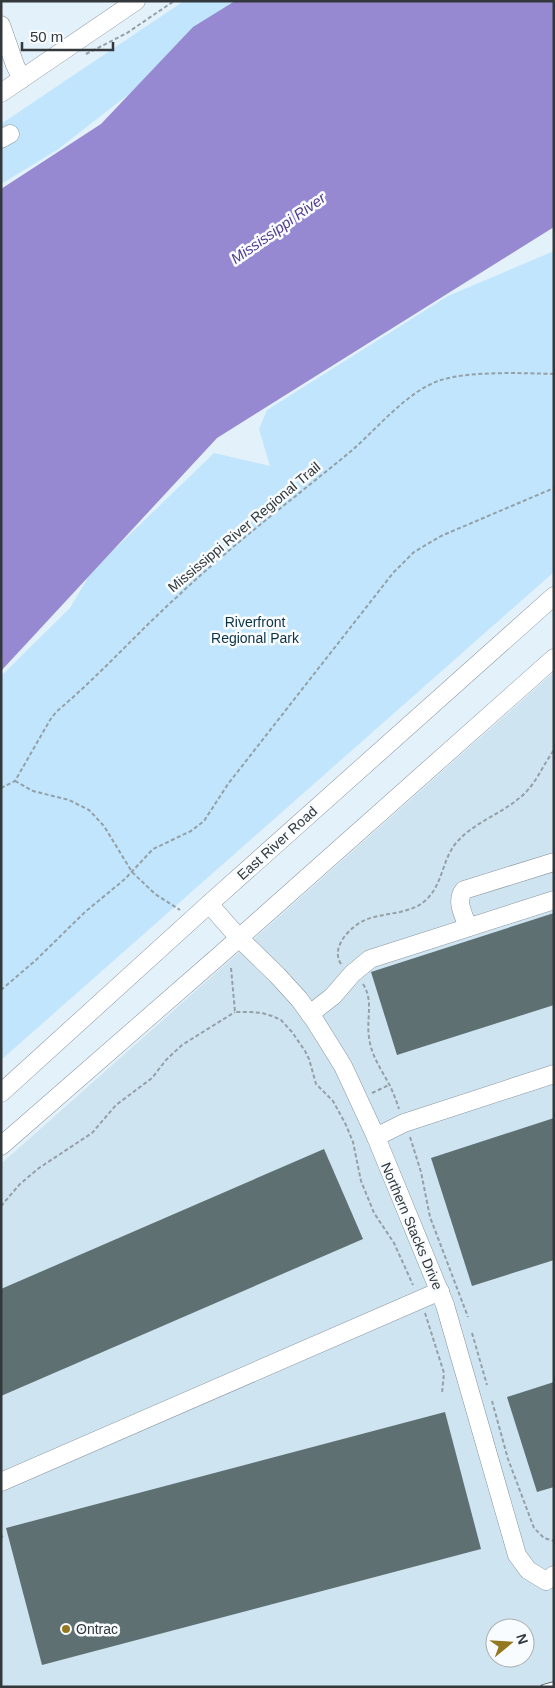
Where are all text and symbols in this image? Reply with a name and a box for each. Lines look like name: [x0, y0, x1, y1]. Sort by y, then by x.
scale bar: [22, 20, 114, 52]
text: 50 m: [30, 28, 63, 45]
water label: Mississippi River: [227, 188, 329, 267]
street label: Mississippi River Regional Trail: [165, 459, 323, 595]
park label: Riverfront Regional Park: [211, 614, 300, 646]
street label: East River Road: [234, 803, 320, 883]
street label: Northern Stacks Drive: [378, 1160, 446, 1292]
north arrow: [485, 1618, 535, 1668]
place label: Ontrac: [76, 1621, 118, 1637]
marker: Ontrac: [60, 1623, 72, 1635]
text: N: [513, 1632, 532, 1646]

